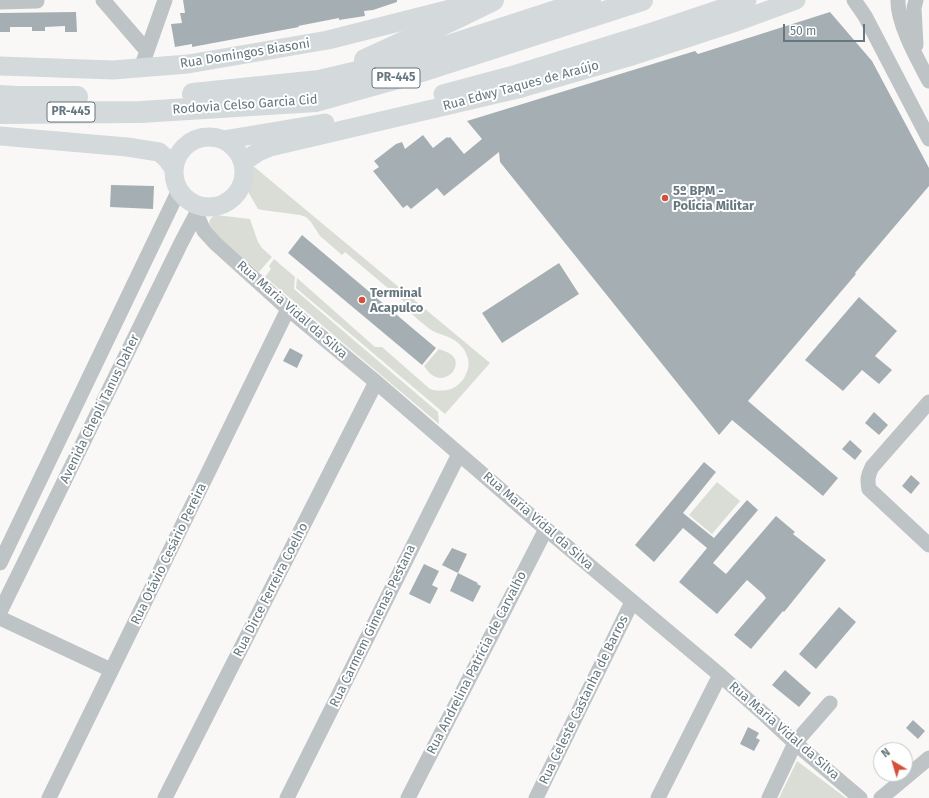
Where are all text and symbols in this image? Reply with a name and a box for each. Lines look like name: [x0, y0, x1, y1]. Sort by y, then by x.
scale bar: [785, 16, 867, 42]
text: 50 m: [790, 24, 816, 38]
street label: Rua Domingos Biasoni: [179, 36, 311, 72]
street label: Rua Edwy Taques de Araújo: [441, 58, 601, 114]
road number: PR-445: [372, 68, 420, 88]
street label: Rodovia Celso Garcia Cid: [172, 92, 318, 118]
road number: PR-445: [47, 102, 95, 122]
place label: 5º BPM - Polícia Militar: [673, 183, 754, 214]
marker: 5º BPM - Polícia Militar: [660, 193, 670, 203]
street label: Rua Maria Vidal da Silva: [234, 258, 350, 362]
place label: Terminal Acapulco: [370, 285, 423, 316]
marker: Terminal Acapulco: [357, 295, 367, 305]
street label: Avenida Chepli Tanus Daher: [57, 332, 143, 486]
street label: Rua Maria Vidal da Silva: [480, 469, 596, 573]
street label: Rua Otávio Cesário Pereira: [128, 481, 210, 627]
street label: Rua Dirce Ferreira Coelho: [230, 520, 312, 660]
street label: Rua Carmem Gimenas Pestana: [327, 542, 419, 710]
street label: Rua Andrelina Patrícia de Carvalho: [424, 569, 530, 757]
street label: Rua Celeste Castanha de Barros: [536, 613, 632, 787]
street label: Rua Maria Vidal da Silva: [726, 679, 842, 783]
north arrow: [873, 742, 913, 782]
text: N: [879, 746, 893, 760]

